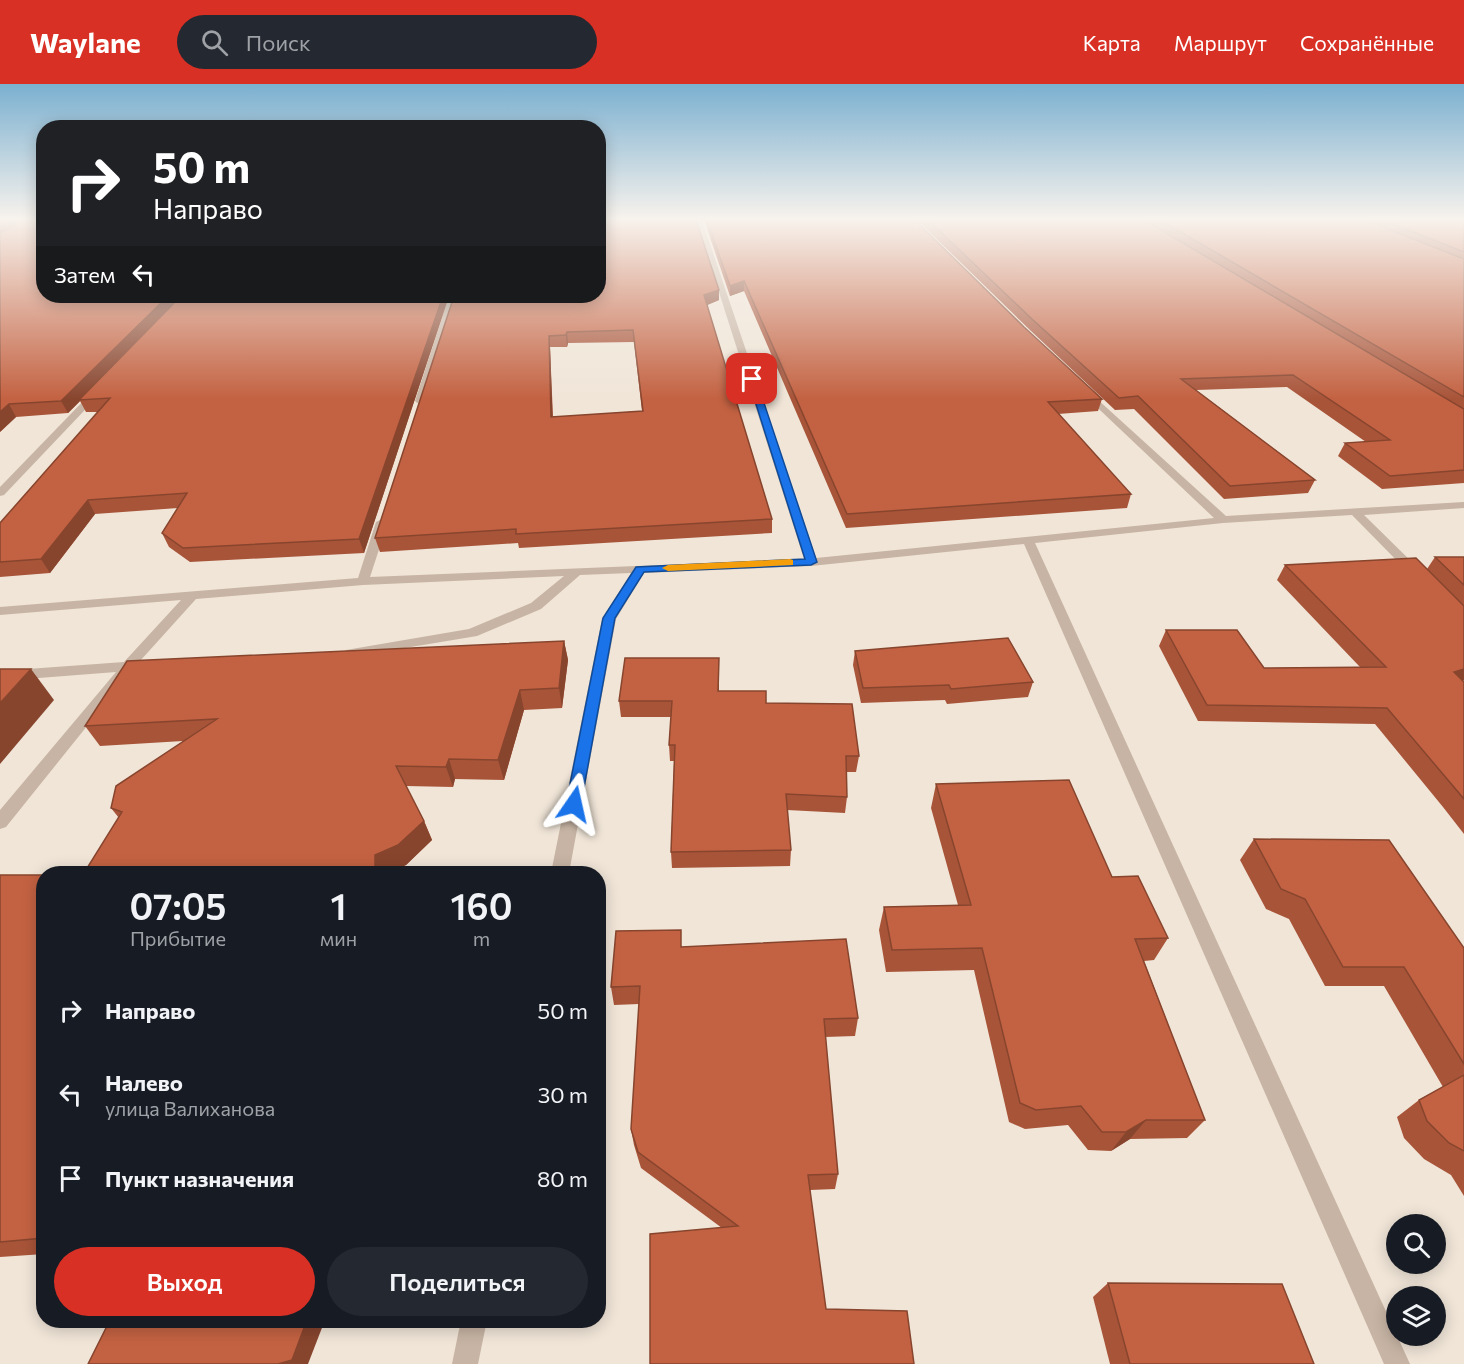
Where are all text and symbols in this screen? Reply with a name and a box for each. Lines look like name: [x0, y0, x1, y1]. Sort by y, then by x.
search box: [177, 15, 597, 69]
text: Waylane: [30, 25, 141, 59]
icon: search: [198, 26, 231, 59]
text: Поиск: [246, 29, 311, 56]
text: Карта: [1083, 30, 1141, 55]
text: Маршрут: [1174, 30, 1267, 55]
text: Сохранённые: [1300, 30, 1434, 55]
text: 50 m: [153, 140, 250, 192]
icon: right: [54, 144, 132, 222]
text: Направо: [153, 192, 263, 225]
icon: left: [127, 258, 160, 291]
text: Затем: [54, 261, 115, 288]
pin: [726, 353, 777, 404]
icon: arrive: [735, 362, 768, 395]
position arrow: [542, 772, 606, 836]
text: 07:05: [130, 883, 226, 927]
text: 1: [330, 883, 347, 927]
text: 160: [451, 883, 512, 927]
text: Прибытие: [130, 926, 226, 950]
text: мин: [320, 926, 357, 950]
text: m: [473, 926, 490, 950]
icon: right: [54, 994, 87, 1027]
text: Направо: [105, 997, 195, 1024]
text: 50 m: [538, 997, 588, 1024]
text: Налево: [105, 1069, 183, 1096]
icon: left: [54, 1078, 87, 1111]
text: 30 m: [538, 1081, 588, 1108]
text: улица Валиханова: [105, 1096, 275, 1120]
icon: arrive: [54, 1162, 87, 1195]
text: Пункт назначения: [105, 1165, 294, 1192]
text: 80 m: [537, 1165, 588, 1192]
map controls: [1386, 1214, 1446, 1346]
button: search: [1386, 1214, 1446, 1274]
button: Выход: [54, 1247, 315, 1316]
button: Поделиться: [327, 1247, 588, 1316]
button: layers: [1386, 1286, 1446, 1346]

